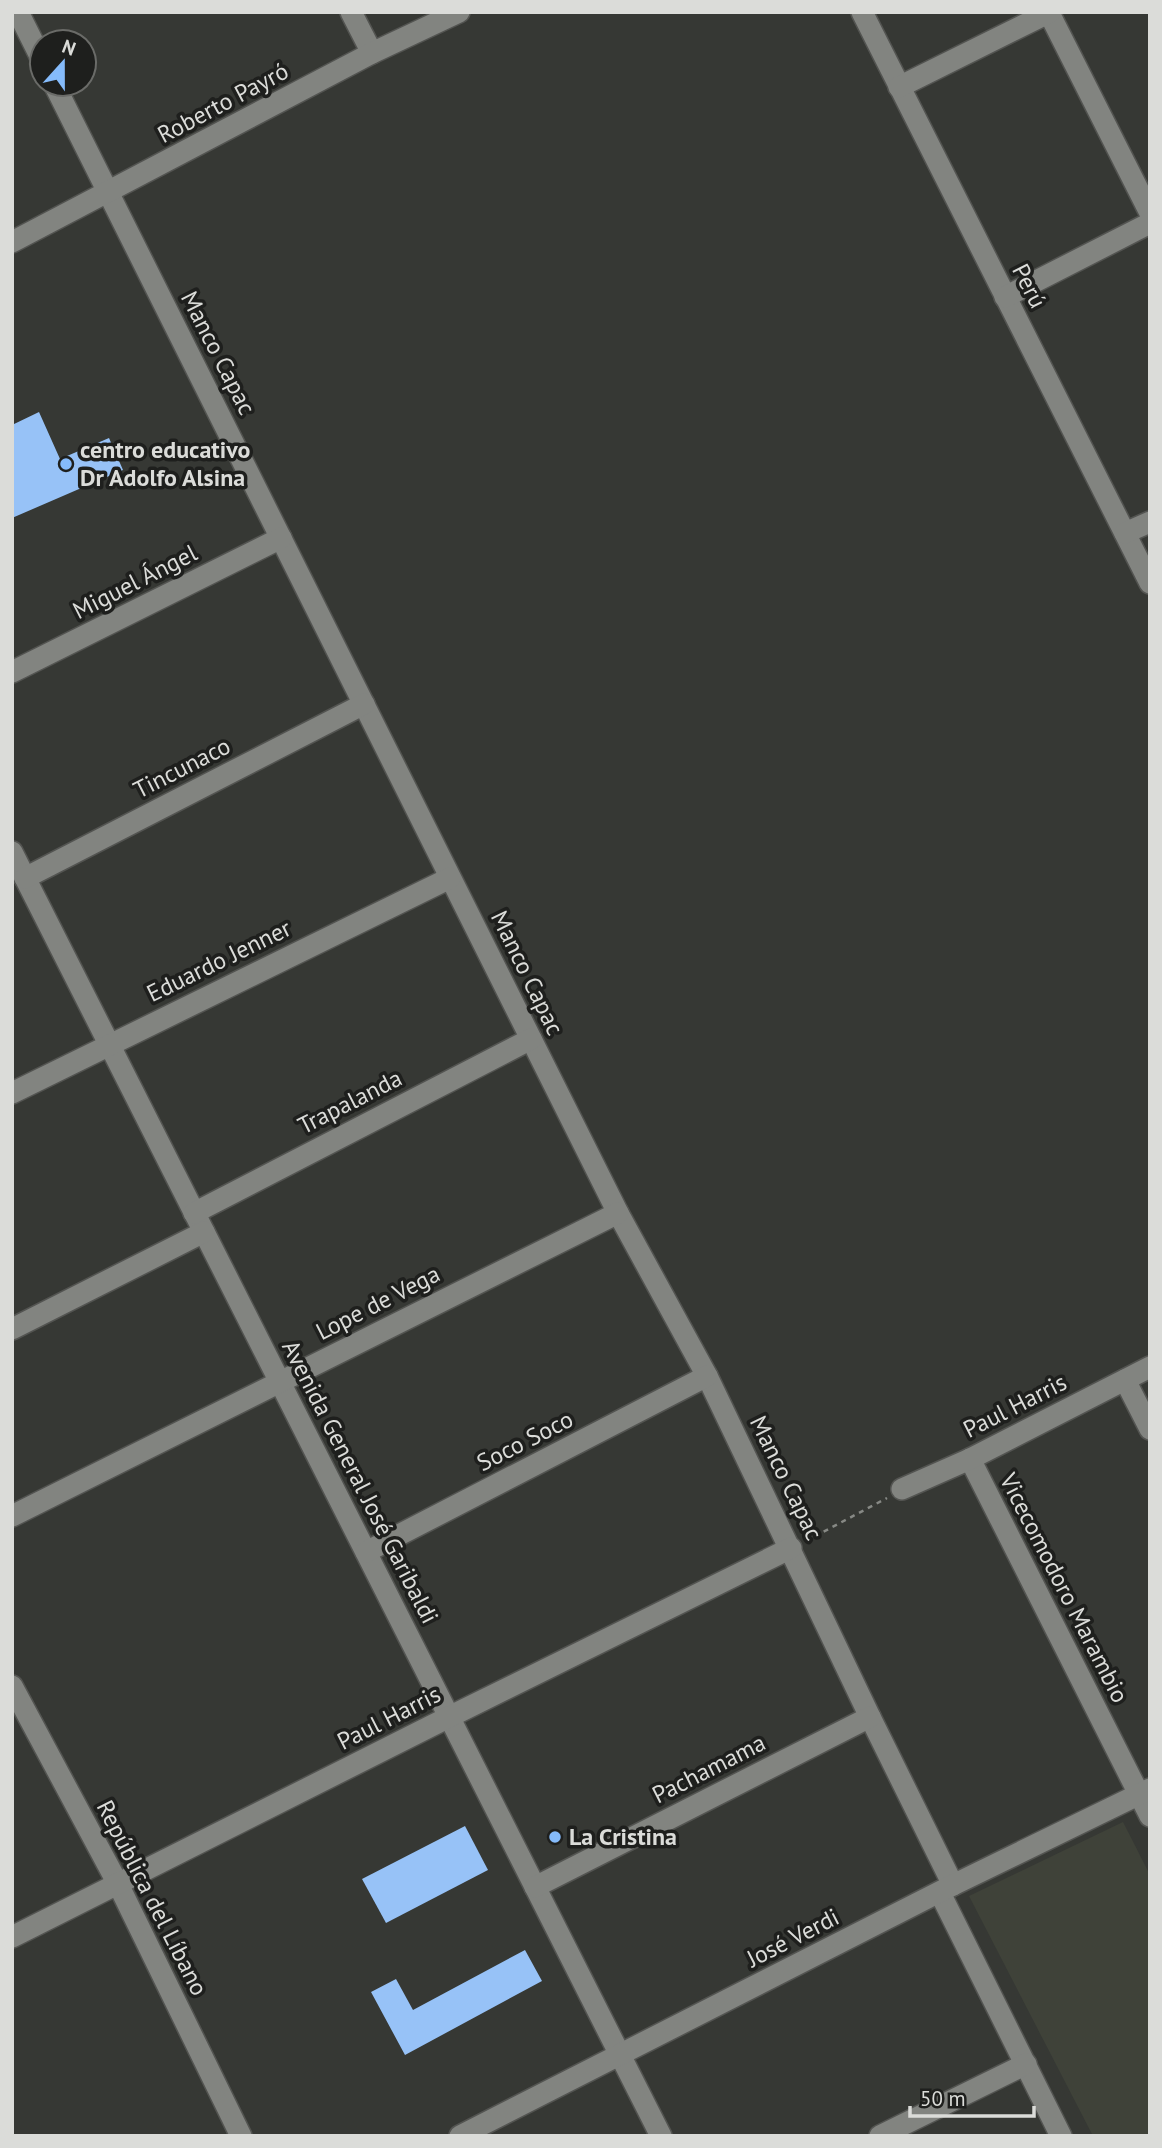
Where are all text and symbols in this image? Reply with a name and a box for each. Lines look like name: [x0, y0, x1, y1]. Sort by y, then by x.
north arrow: [28, 28, 98, 98]
text: N: [59, 34, 79, 61]
street label: Roberto Payró: [152, 55, 294, 150]
street label: Perú: [1005, 258, 1054, 313]
street label: Manco Capac: [174, 286, 263, 420]
place label: centro educativo Dr Adolfo Alsina: [80, 434, 250, 493]
marker: centro educativo Dr Adolfo Alsina: [58, 456, 74, 472]
street label: Miguel Ángel: [67, 537, 202, 626]
street label: Tincunaco: [128, 730, 236, 805]
street label: Manco Capac: [484, 906, 571, 1040]
street label: Eduardo Jenner: [142, 912, 296, 1009]
street label: Trapalanda: [293, 1062, 407, 1141]
street label: Lope de Vega: [311, 1258, 445, 1347]
street label: Avenida General José Garibaldi: [275, 1335, 446, 1629]
street label: Paul Harris: [958, 1366, 1072, 1445]
street label: Soco Soco: [471, 1403, 578, 1478]
street label: Manco Capac: [743, 1411, 830, 1545]
street label: Vicecomodoro Marambio: [993, 1467, 1136, 1708]
street label: Paul Harris: [332, 1678, 446, 1757]
street label: Pachamama: [647, 1727, 771, 1810]
street label: República del Líbano: [90, 1795, 215, 2001]
place label: La Cristina: [569, 1821, 677, 1852]
marker: La Cristina: [547, 1829, 563, 1845]
street label: José Verdi: [740, 1901, 844, 1974]
scale bar: [910, 2074, 1034, 2118]
text: 50 m: [920, 2085, 966, 2112]

